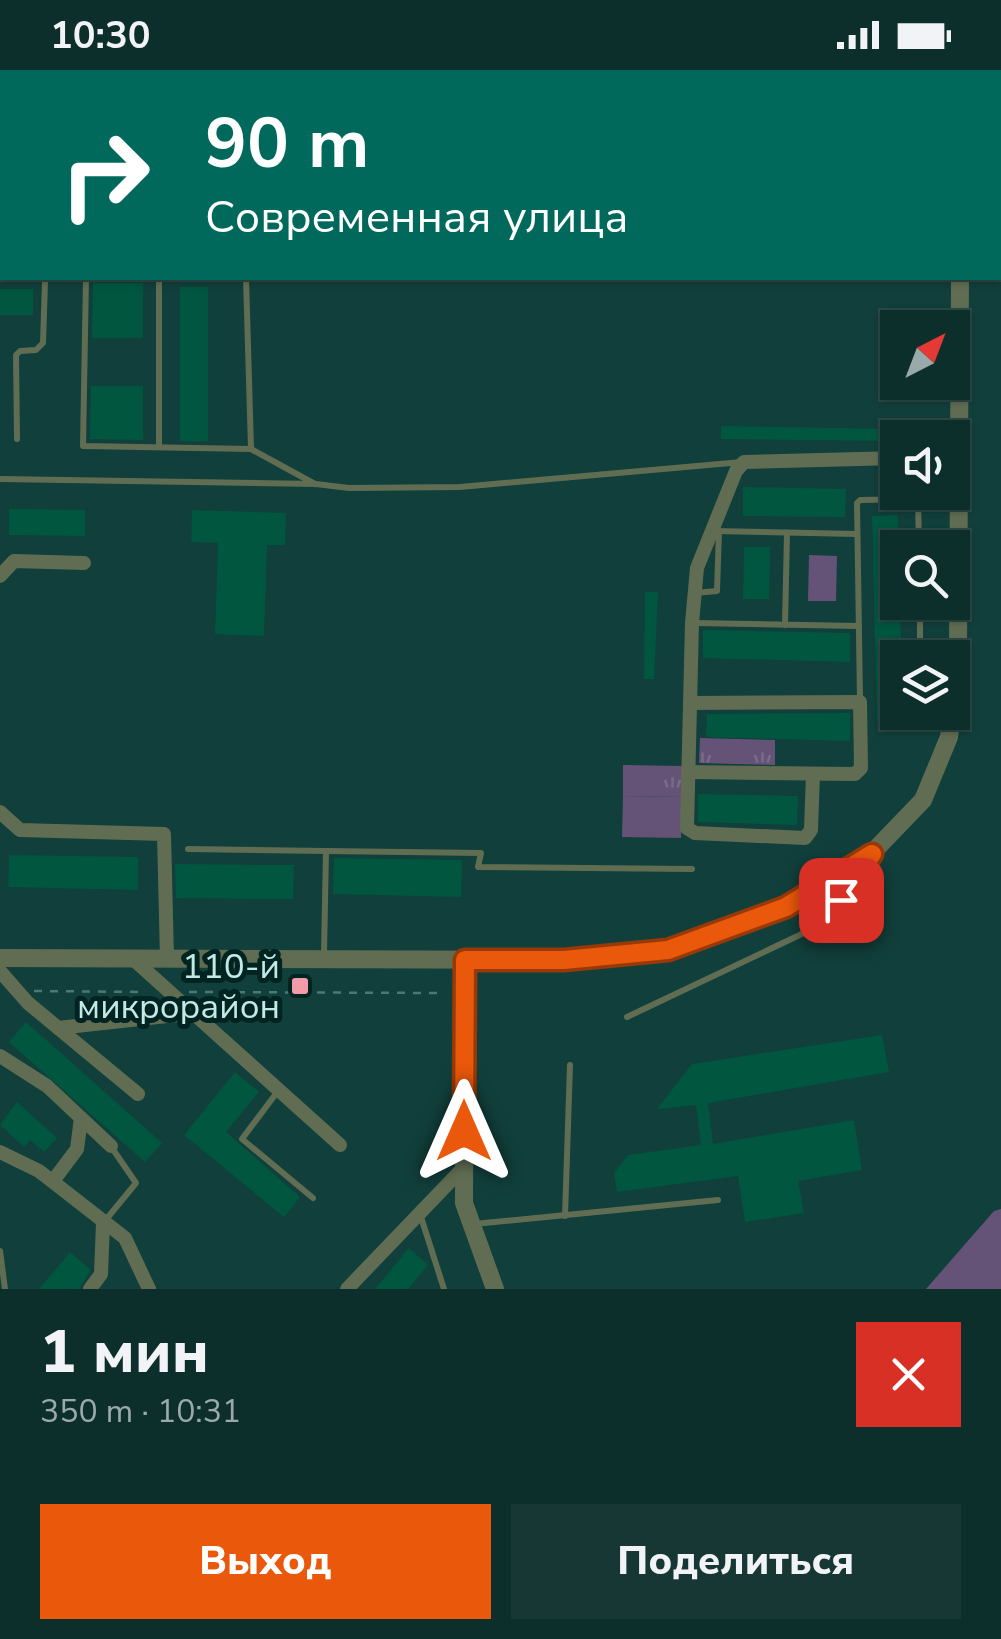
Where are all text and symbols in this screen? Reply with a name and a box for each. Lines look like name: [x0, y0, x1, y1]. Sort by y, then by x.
text: 10:30: [50, 10, 151, 61]
text: 90 m: [205, 96, 369, 192]
icon: right: [40, 110, 170, 240]
text: Современная улица: [205, 187, 628, 248]
north arrow: [880, 310, 970, 400]
map controls: [880, 310, 970, 730]
button: sound: [880, 420, 970, 510]
button: search: [880, 530, 970, 620]
button: layers: [880, 640, 970, 730]
pin: [799, 858, 884, 943]
icon: arrive: [814, 873, 869, 928]
place label: 110-й микрорайон: [77, 943, 280, 1030]
marker: 110-й микрорайон: [289, 975, 311, 997]
position arrow: [412, 1079, 516, 1183]
text: 1 мин: [40, 1311, 209, 1393]
button: close: [856, 1322, 961, 1427]
text: 350 m · 10:31: [40, 1390, 241, 1433]
button: Выход: [40, 1504, 491, 1619]
button: Поделиться: [511, 1504, 961, 1619]

